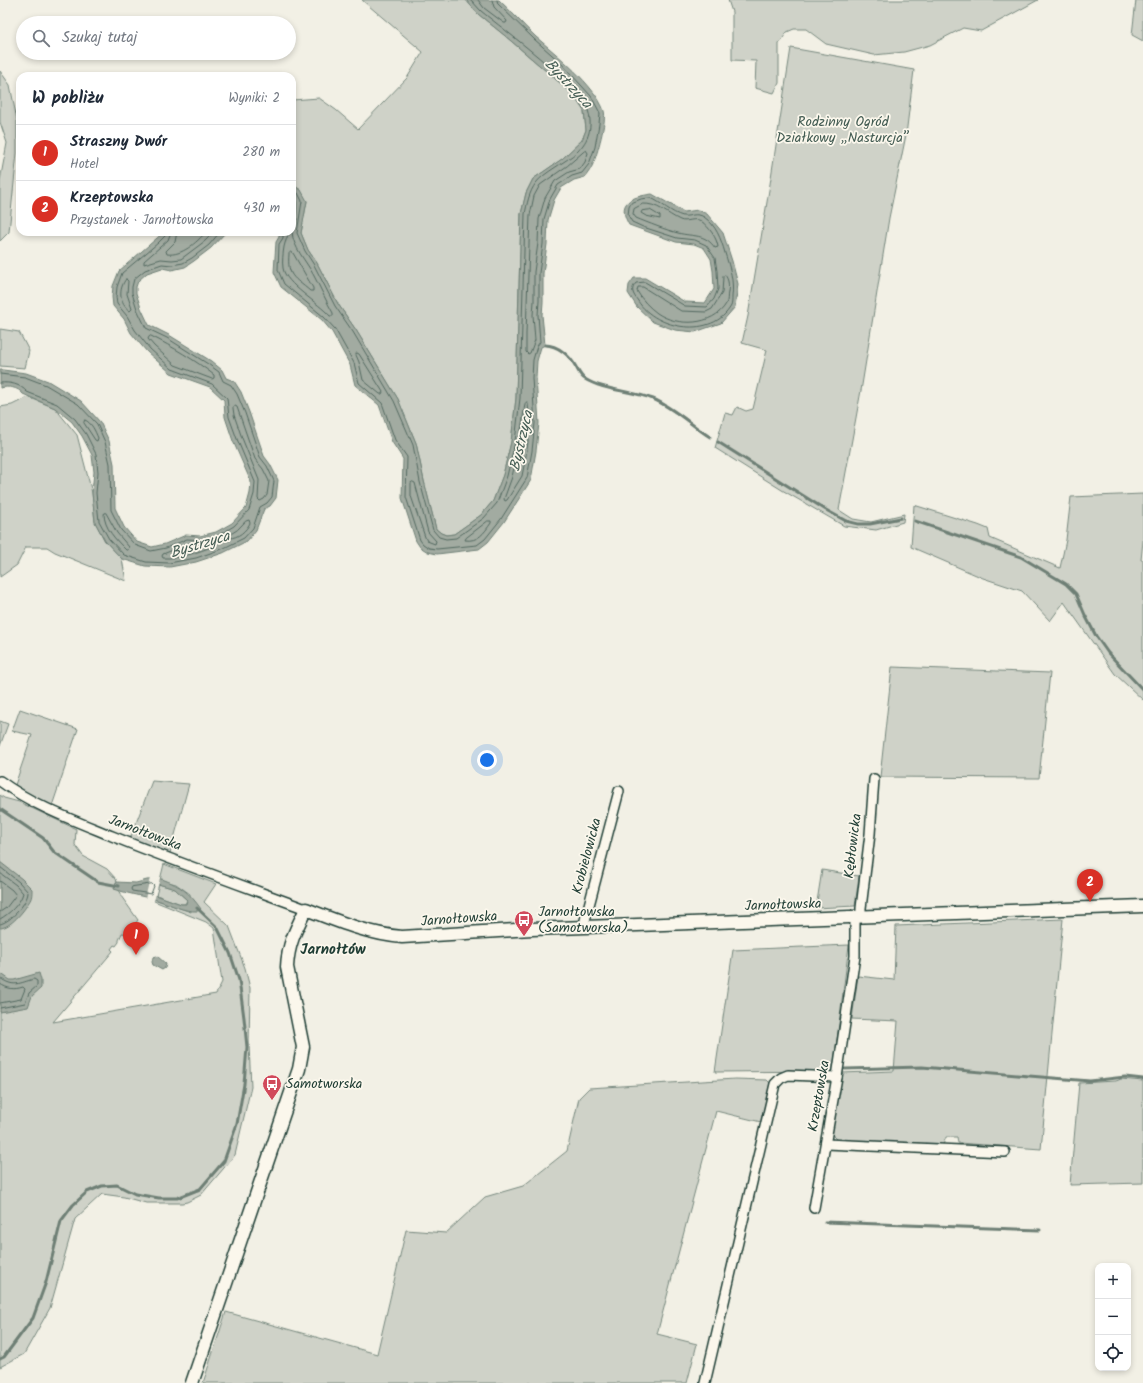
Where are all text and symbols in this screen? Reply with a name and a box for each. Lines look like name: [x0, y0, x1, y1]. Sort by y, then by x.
search box: [16, 16, 296, 60]
text: Szukaj tutaj: [62, 26, 137, 50]
icon: search: [30, 27, 52, 49]
water label: Bystrzyca: [538, 53, 598, 115]
text: W pobliżu: [32, 85, 103, 112]
text: Wyniki: 2: [229, 88, 280, 109]
park label: Rodzinny Ogród Działkowy „Nasturcja”: [776, 111, 910, 149]
text: Straszny Dwór: [70, 130, 167, 154]
text: 1: [43, 142, 47, 163]
text: 280 m: [243, 142, 280, 163]
text: Hotel: [70, 154, 99, 175]
text: Krzeptowska: [70, 186, 153, 210]
text: 2: [41, 198, 49, 219]
text: 430 m: [243, 198, 280, 219]
text: Przystanek · Jarnołtowska: [70, 210, 214, 231]
water label: Bystrzyca: [503, 408, 541, 473]
water label: Bystrzyca: [167, 524, 234, 565]
your location: [477, 750, 497, 770]
street label: Jarnołtowska: [105, 809, 185, 857]
street label: Kębłowicka: [838, 812, 868, 880]
street label: Krobielowicka: [566, 815, 608, 897]
pin: 2: [1077, 869, 1103, 902]
street label: Jarnołtowska: [744, 893, 822, 917]
place label: Jarnołtowska (Samotworska): [538, 901, 628, 939]
street label: Jarnołtowska: [420, 905, 498, 933]
bus stop icon: Jarnołtowska (Samotworska): [513, 909, 535, 937]
pin: 1: [123, 922, 149, 955]
district label: Jarnołtów: [300, 938, 366, 962]
street label: Krzeptowska: [802, 1058, 836, 1134]
bus stop icon: Samotworska: [261, 1073, 283, 1101]
place label: Samotworska: [286, 1073, 362, 1095]
map controls: [1095, 1263, 1131, 1371]
button: +: [1095, 1263, 1131, 1299]
button: −: [1095, 1299, 1131, 1335]
button: locate: [1095, 1335, 1131, 1371]

